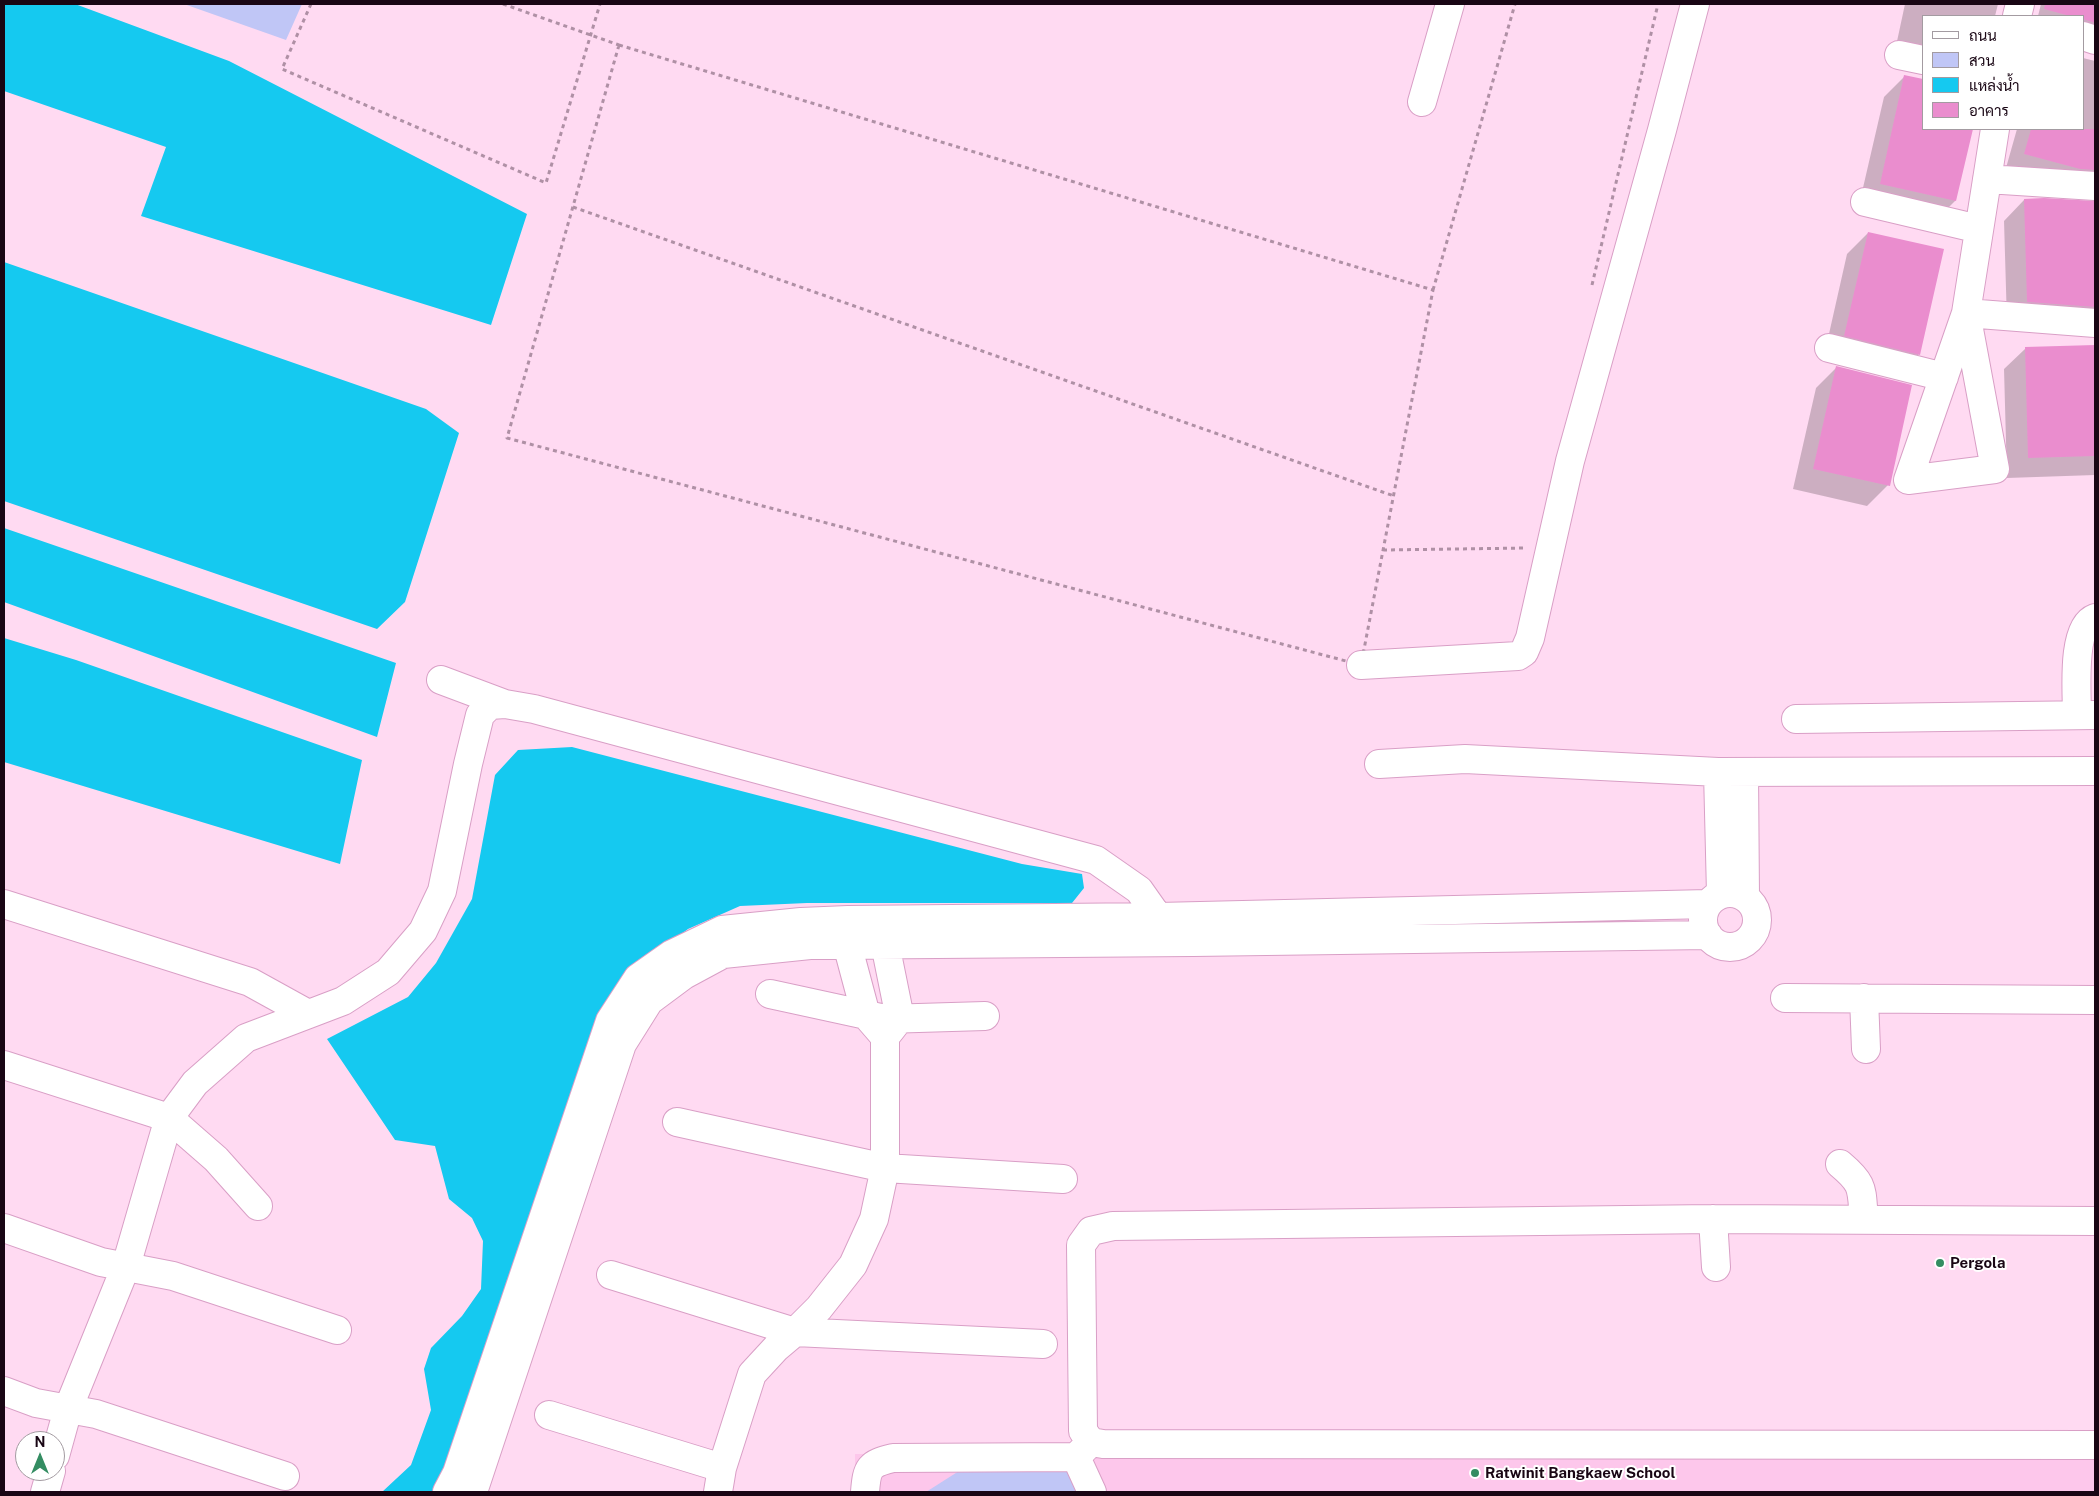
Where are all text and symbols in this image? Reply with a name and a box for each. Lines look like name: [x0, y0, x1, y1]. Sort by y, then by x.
legend: [1922, 15, 2084, 130]
text: ถนน: [1969, 27, 1997, 44]
text: สวน: [1969, 52, 1995, 69]
text: แหล่งน้ำ: [1969, 77, 2020, 94]
text: อาคาร: [1969, 102, 2009, 119]
place label: Pergola: [1950, 1254, 2005, 1272]
marker: Pergola: [1934, 1257, 1946, 1269]
north arrow: [15, 1431, 65, 1481]
text: N: [35, 1434, 45, 1450]
place label: Ratwinit Bangkaew School: [1485, 1464, 1675, 1482]
marker: Ratwinit Bangkaew School: [1469, 1467, 1481, 1479]

